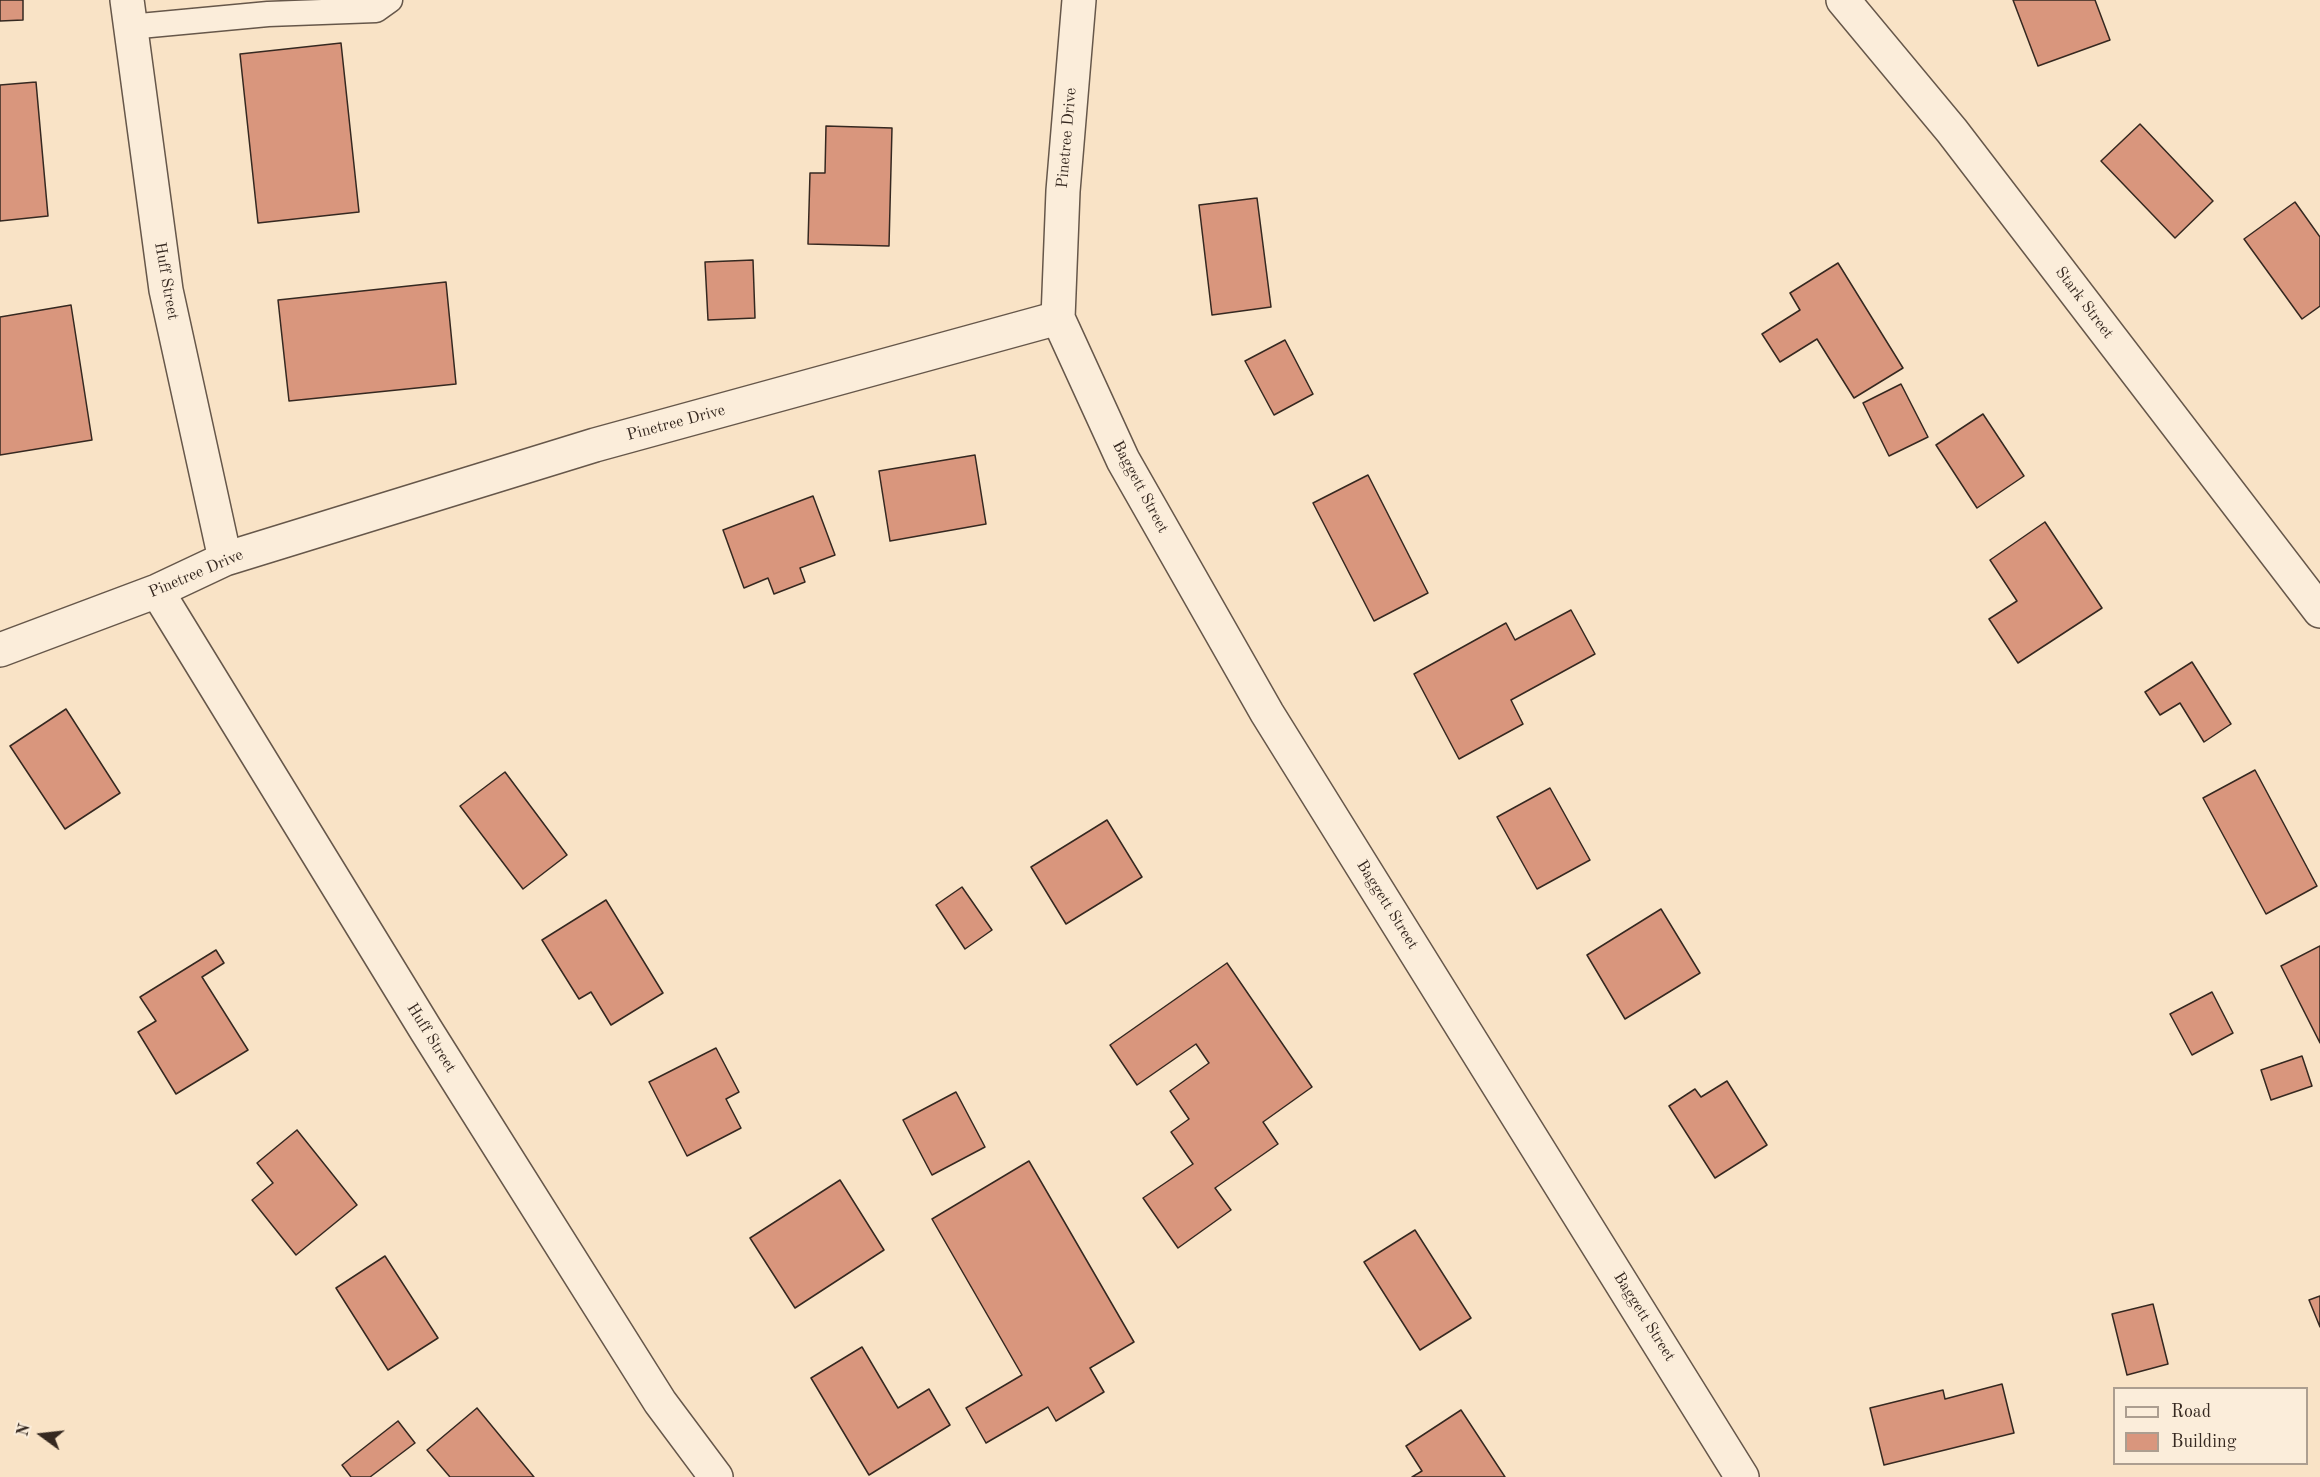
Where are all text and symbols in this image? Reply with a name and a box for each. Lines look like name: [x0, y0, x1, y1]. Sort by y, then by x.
street label: Pinetree Drive: [1053, 87, 1081, 189]
street label: Huff Street: [150, 241, 182, 321]
street label: Stark Street: [2051, 263, 2117, 343]
street label: Pinetree Drive: [625, 401, 727, 445]
street label: Baggett Street: [1108, 438, 1172, 536]
street label: Pinetree Drive: [146, 545, 246, 603]
street label: Baggett Street: [1352, 857, 1422, 953]
street label: Huff Street: [402, 1000, 460, 1076]
street label: Baggett Street: [1609, 1269, 1679, 1365]
legend: [2113, 1387, 2308, 1465]
text: Road: [2171, 1403, 2211, 1421]
north arrow: [12, 1405, 72, 1465]
text: N: [15, 1422, 34, 1438]
text: Building: [2171, 1433, 2236, 1451]

